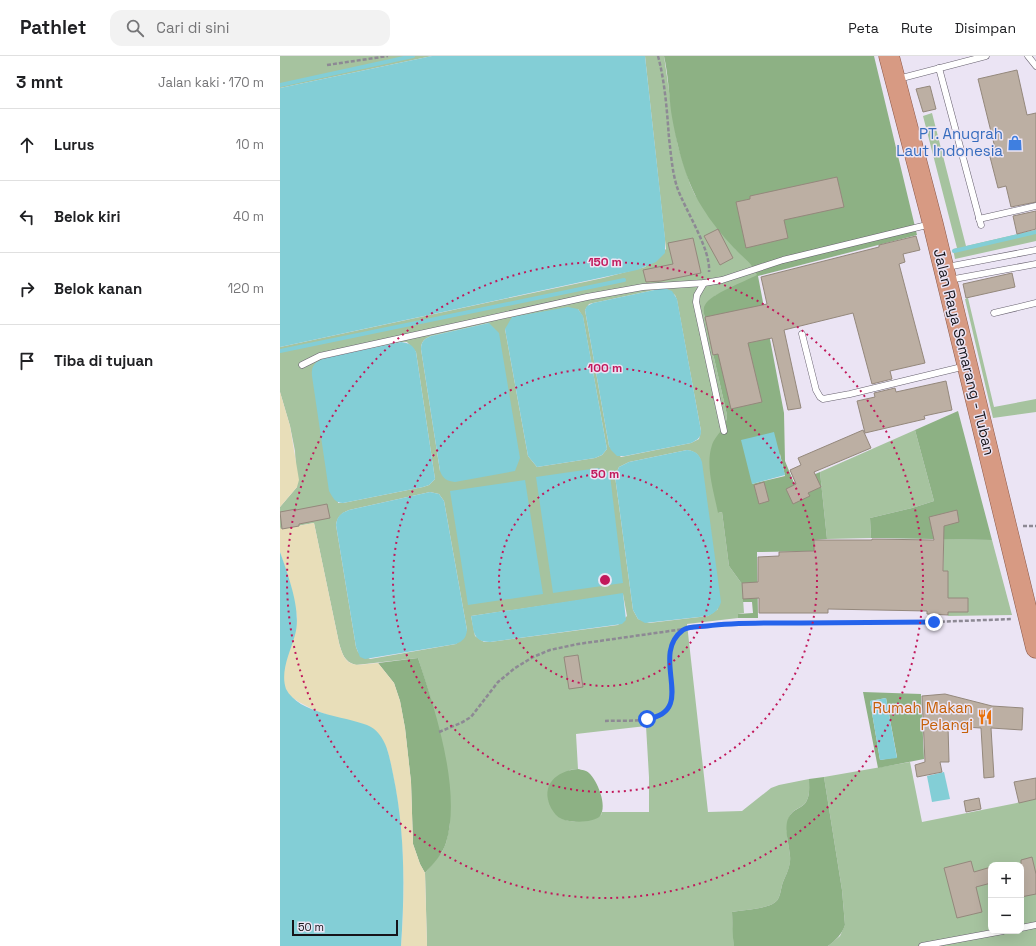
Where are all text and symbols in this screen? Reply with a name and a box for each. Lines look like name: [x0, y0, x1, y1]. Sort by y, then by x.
search box: [110, 10, 390, 46]
text: Pathlet: [20, 15, 86, 40]
icon: search: [124, 17, 146, 39]
text: Cari di sini: [156, 18, 229, 37]
text: Peta: [848, 19, 879, 37]
text: Rute: [901, 19, 933, 37]
text: Disimpan: [955, 19, 1016, 37]
text: 3 mnt: [16, 71, 63, 93]
text: Jalan kaki · 170 m: [158, 74, 264, 91]
place label: PT. Anugrah Laut Indonesia: [896, 124, 1003, 160]
icon: ahead: [16, 134, 38, 156]
shop icon: PT. Anugrah Laut Indonesia: [1006, 134, 1024, 152]
text: Lurus: [54, 135, 94, 154]
text: 10 m: [236, 136, 264, 153]
icon: left: [16, 206, 38, 228]
text: Belok kiri: [54, 207, 120, 226]
text: 40 m: [233, 208, 264, 225]
street label: Jalan Raya Semarang - Tuban: [930, 247, 999, 457]
text: 150 m: [588, 254, 622, 270]
icon: right: [16, 278, 38, 300]
text: Belok kanan: [54, 279, 142, 298]
text: 120 m: [228, 280, 264, 297]
icon: arrive: [16, 350, 38, 372]
text: Tiba di tujuan: [54, 351, 153, 370]
text: 100 m: [588, 360, 622, 376]
text: 50 m: [591, 466, 619, 482]
centre of rings: [598, 573, 612, 587]
route end: [925, 613, 943, 631]
place label: Rumah Makan Pelangi: [872, 698, 973, 734]
restaurant icon: Rumah Makan Pelangi: [976, 708, 994, 726]
route start: [638, 710, 656, 728]
map controls: [988, 862, 1024, 934]
button: +: [988, 862, 1024, 898]
button: −: [988, 898, 1024, 934]
scale bar: [292, 918, 398, 937]
text: 50 m: [298, 920, 324, 934]

